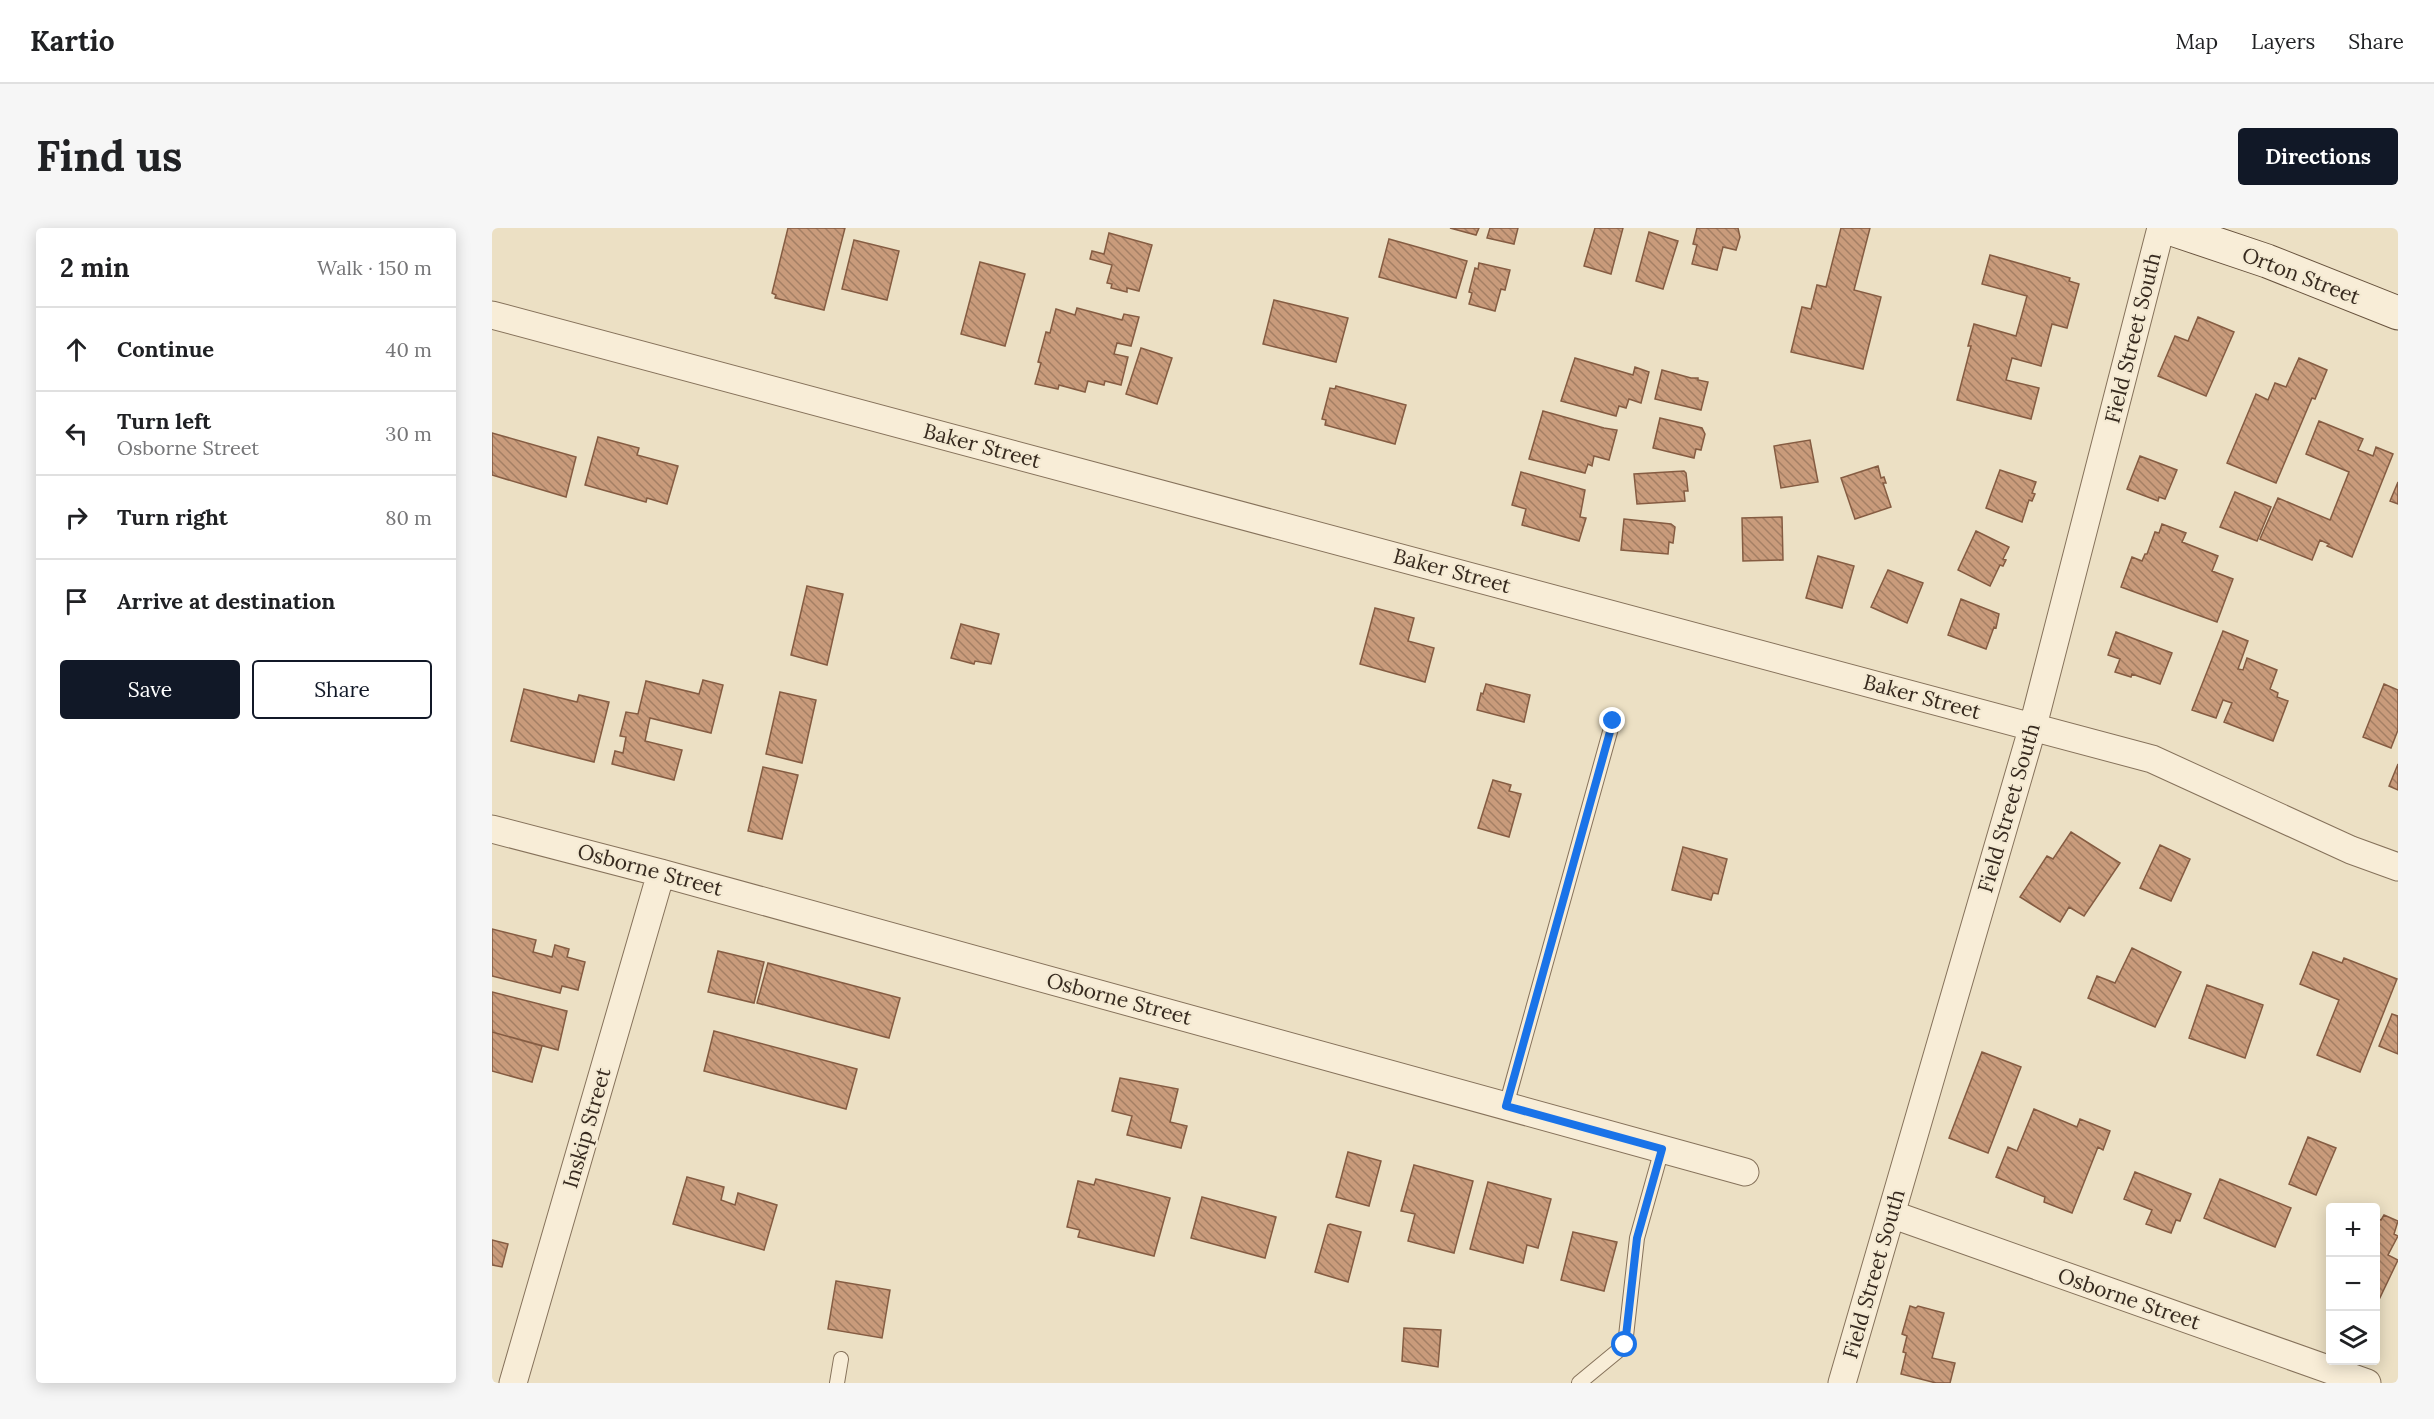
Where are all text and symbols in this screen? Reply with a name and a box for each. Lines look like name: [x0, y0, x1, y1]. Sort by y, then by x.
text: Kartio: [30, 23, 114, 59]
text: Map: [2175, 28, 2218, 55]
text: Layers: [2251, 28, 2315, 55]
text: Share: [2348, 28, 2404, 55]
button: Directions: [2238, 128, 2398, 185]
text: Find us: [36, 129, 182, 183]
street label: Orton Street: [2238, 241, 2365, 311]
street label: Field Street South: [2098, 250, 2167, 426]
text: 2 min: [60, 251, 130, 284]
text: Walk · 150 m: [317, 255, 432, 280]
icon: ahead: [60, 333, 93, 366]
text: Continue: [117, 335, 214, 363]
text: 40 m: [386, 337, 432, 362]
text: Turn left: [117, 407, 211, 435]
icon: left: [60, 417, 93, 450]
street label: Baker Street: [920, 417, 1045, 474]
text: 30 m: [385, 421, 432, 446]
text: Osborne Street: [117, 435, 259, 460]
icon: right: [60, 501, 93, 534]
text: Turn right: [117, 503, 228, 531]
text: 80 m: [385, 505, 432, 530]
street label: Baker Street: [1390, 542, 1515, 599]
icon: arrive: [60, 585, 93, 618]
text: Arrive at destination: [117, 587, 335, 615]
button: Save: [60, 660, 240, 719]
button: Share: [252, 660, 432, 719]
street label: Baker Street: [1860, 668, 1985, 725]
route end: [1599, 707, 1625, 733]
street label: Field Street South: [1971, 720, 2046, 896]
street label: Osborne Street: [575, 837, 727, 902]
street label: Osborne Street: [1044, 966, 1196, 1031]
street label: Inskip Street: [556, 1064, 617, 1191]
street label: Field Street South: [1836, 1186, 1911, 1362]
map controls: [2326, 1203, 2380, 1365]
button: +: [2326, 1203, 2380, 1257]
button: −: [2326, 1257, 2380, 1311]
street label: Osborne Street: [2054, 1261, 2205, 1336]
button: layers: [2326, 1311, 2380, 1365]
route start: [1611, 1331, 1637, 1357]

